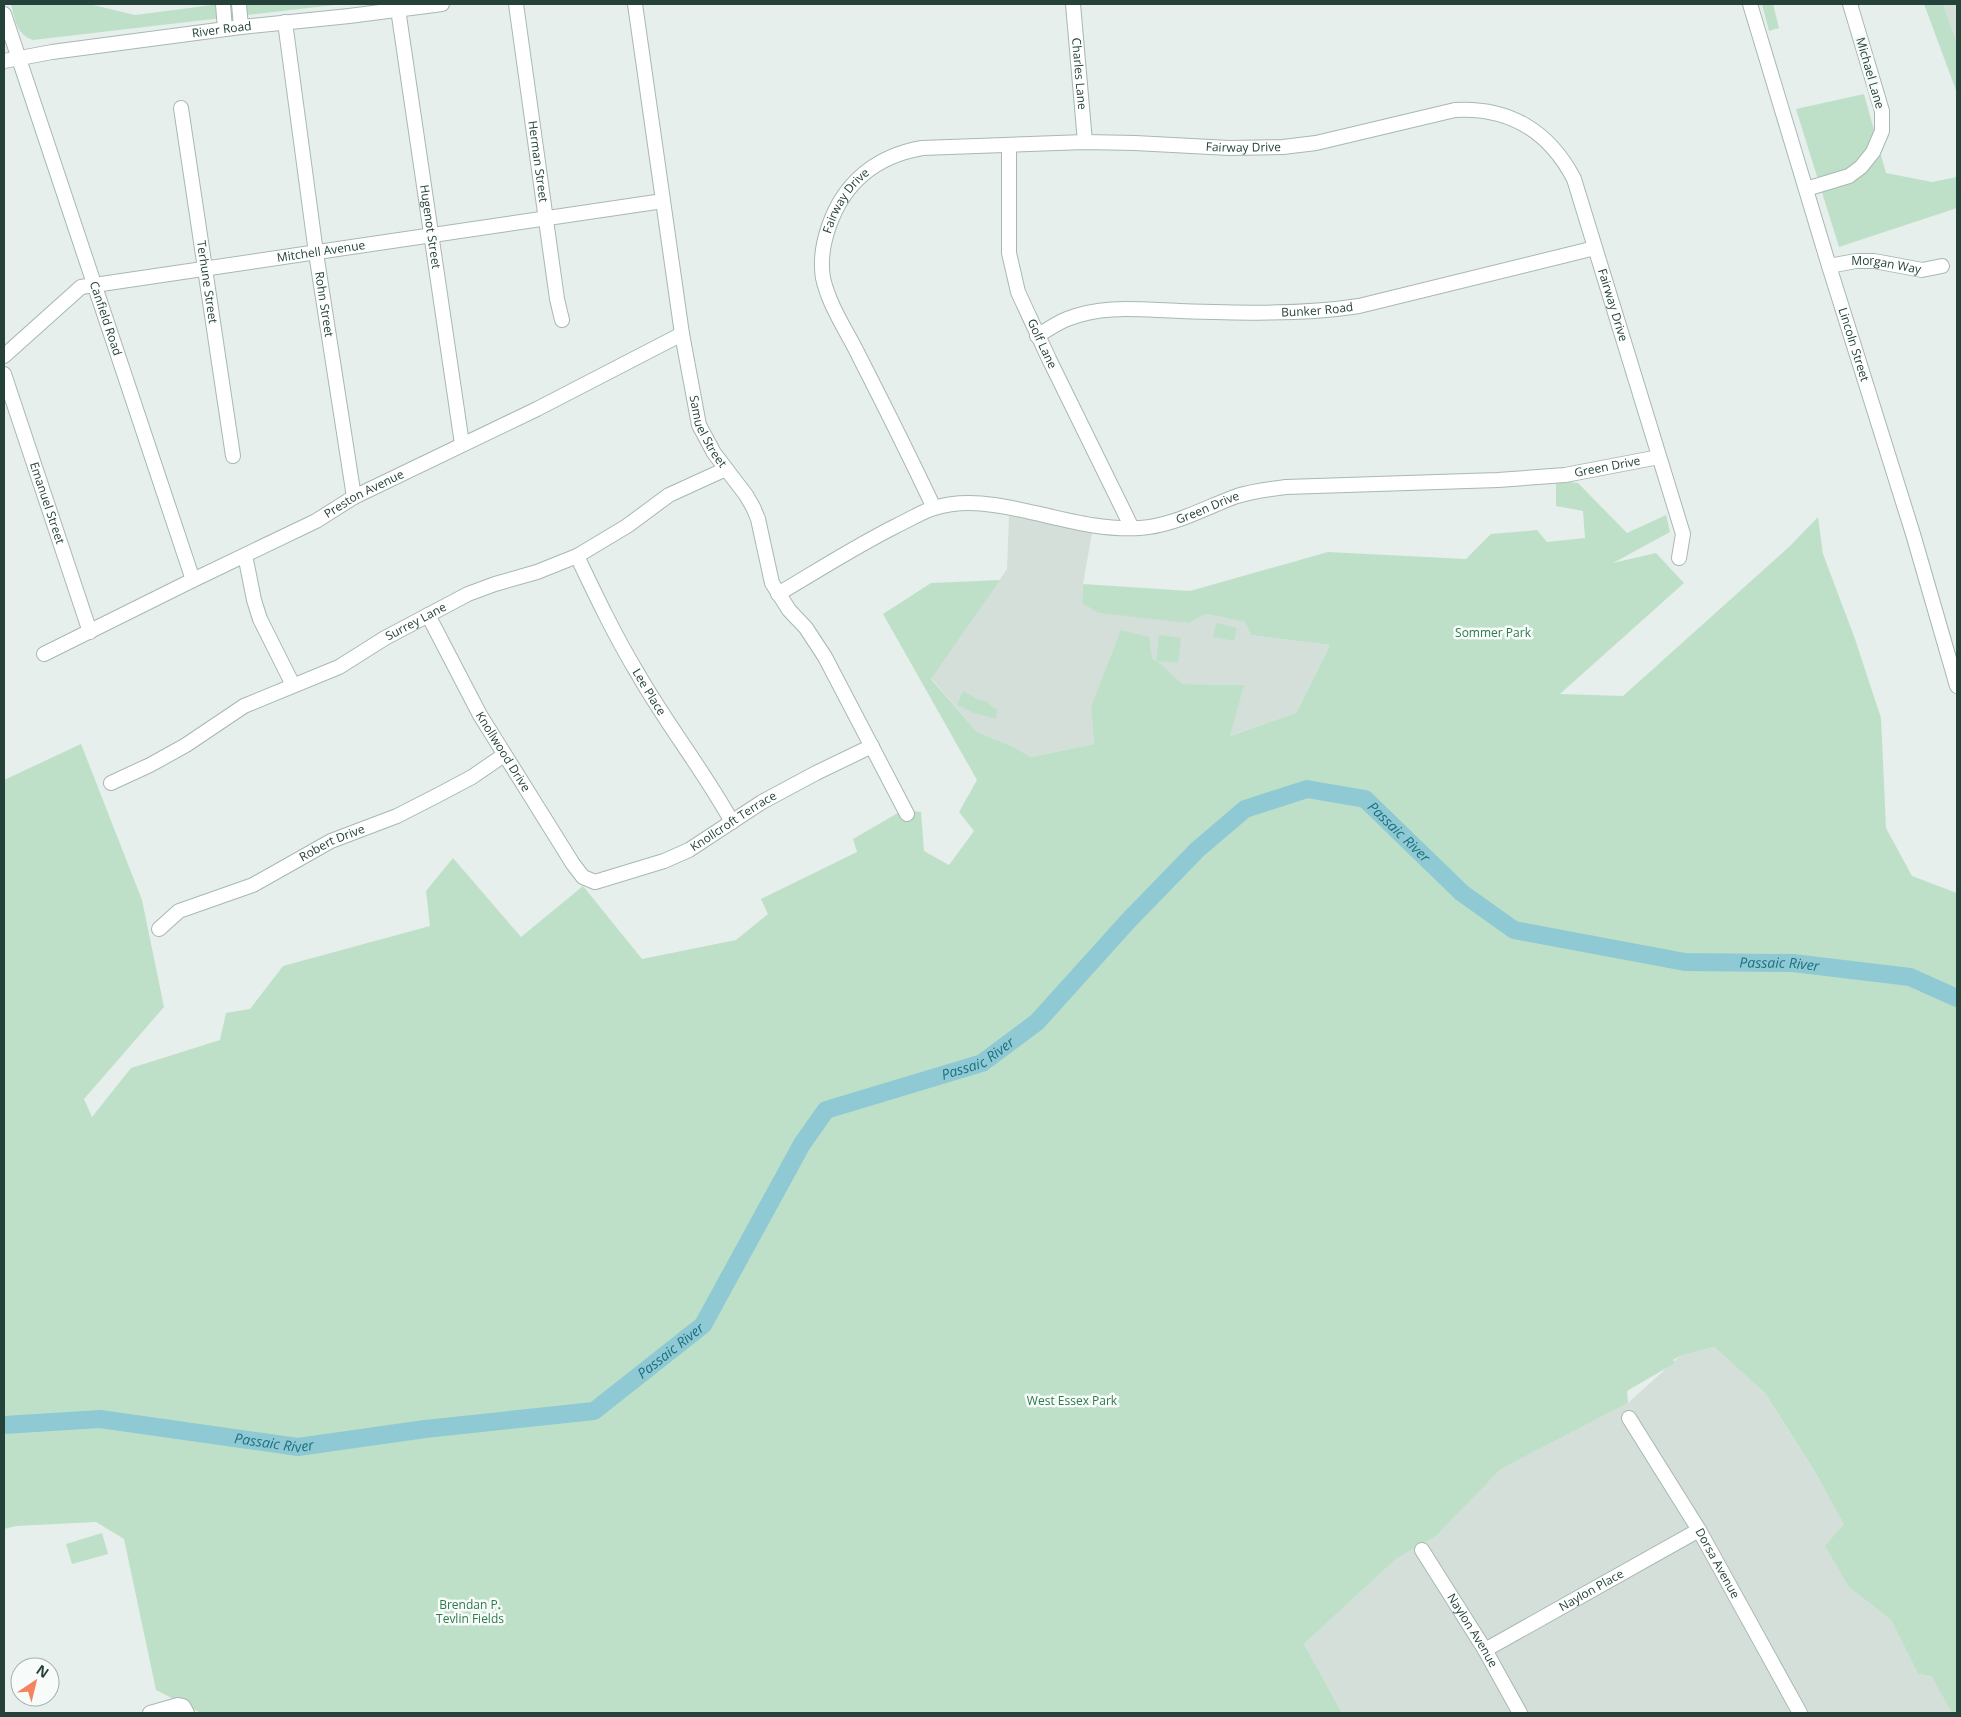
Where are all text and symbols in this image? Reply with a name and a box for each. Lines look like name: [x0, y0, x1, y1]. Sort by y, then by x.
street label: River Road: [191, 17, 252, 41]
street label: Michael Lane: [1852, 35, 1889, 111]
street label: Charles Lane: [1068, 37, 1091, 111]
street label: Herman Street: [524, 119, 552, 203]
street label: Fairway Drive: [1205, 138, 1281, 156]
street label: Fairway Drive: [818, 164, 873, 235]
street label: Hugenot Street: [416, 183, 445, 270]
street label: Mitchell Avenue: [276, 236, 366, 266]
street label: Terhune Street: [193, 239, 222, 325]
street label: Morgan Way: [1851, 252, 1924, 278]
street label: Fairway Drive: [1594, 266, 1632, 344]
street label: Rohn Street: [311, 270, 338, 338]
street label: Canfield Road: [86, 279, 126, 358]
street label: Bunker Road: [1281, 298, 1354, 320]
street label: Lincoln Street: [1835, 305, 1874, 384]
street label: Golf Lane: [1023, 316, 1061, 372]
street label: Samuel Street: [686, 394, 731, 471]
street label: Green Drive: [1573, 452, 1642, 481]
street label: Emanuel Street: [26, 460, 69, 546]
street label: Preston Avenue: [321, 465, 407, 522]
street label: Green Drive: [1173, 487, 1242, 528]
street label: Surrey Lane: [382, 598, 449, 644]
park label: Sommer Park: [1455, 624, 1532, 641]
street label: Lee Place: [629, 665, 670, 719]
street label: Knollwood Drive: [472, 708, 535, 795]
street label: Knollcroft Terrace: [687, 787, 779, 855]
water label: Passaic River: [1364, 797, 1435, 866]
street label: Robert Drive: [296, 820, 367, 865]
water label: Passaic River: [1739, 953, 1821, 975]
water label: Passaic River: [939, 1032, 1018, 1084]
water label: Passaic River: [633, 1318, 708, 1382]
park label: West Essex Park: [1027, 1392, 1118, 1409]
water label: Passaic River: [233, 1428, 315, 1456]
street label: Dorsa Avenue: [1691, 1525, 1744, 1602]
street label: Naylon Place: [1556, 1565, 1627, 1615]
street label: Naylon Avenue: [1443, 1590, 1502, 1671]
park label: Brendan P. Tevlin Fields: [436, 1596, 504, 1627]
north arrow: [10, 1657, 60, 1707]
text: N: [33, 1660, 53, 1682]

